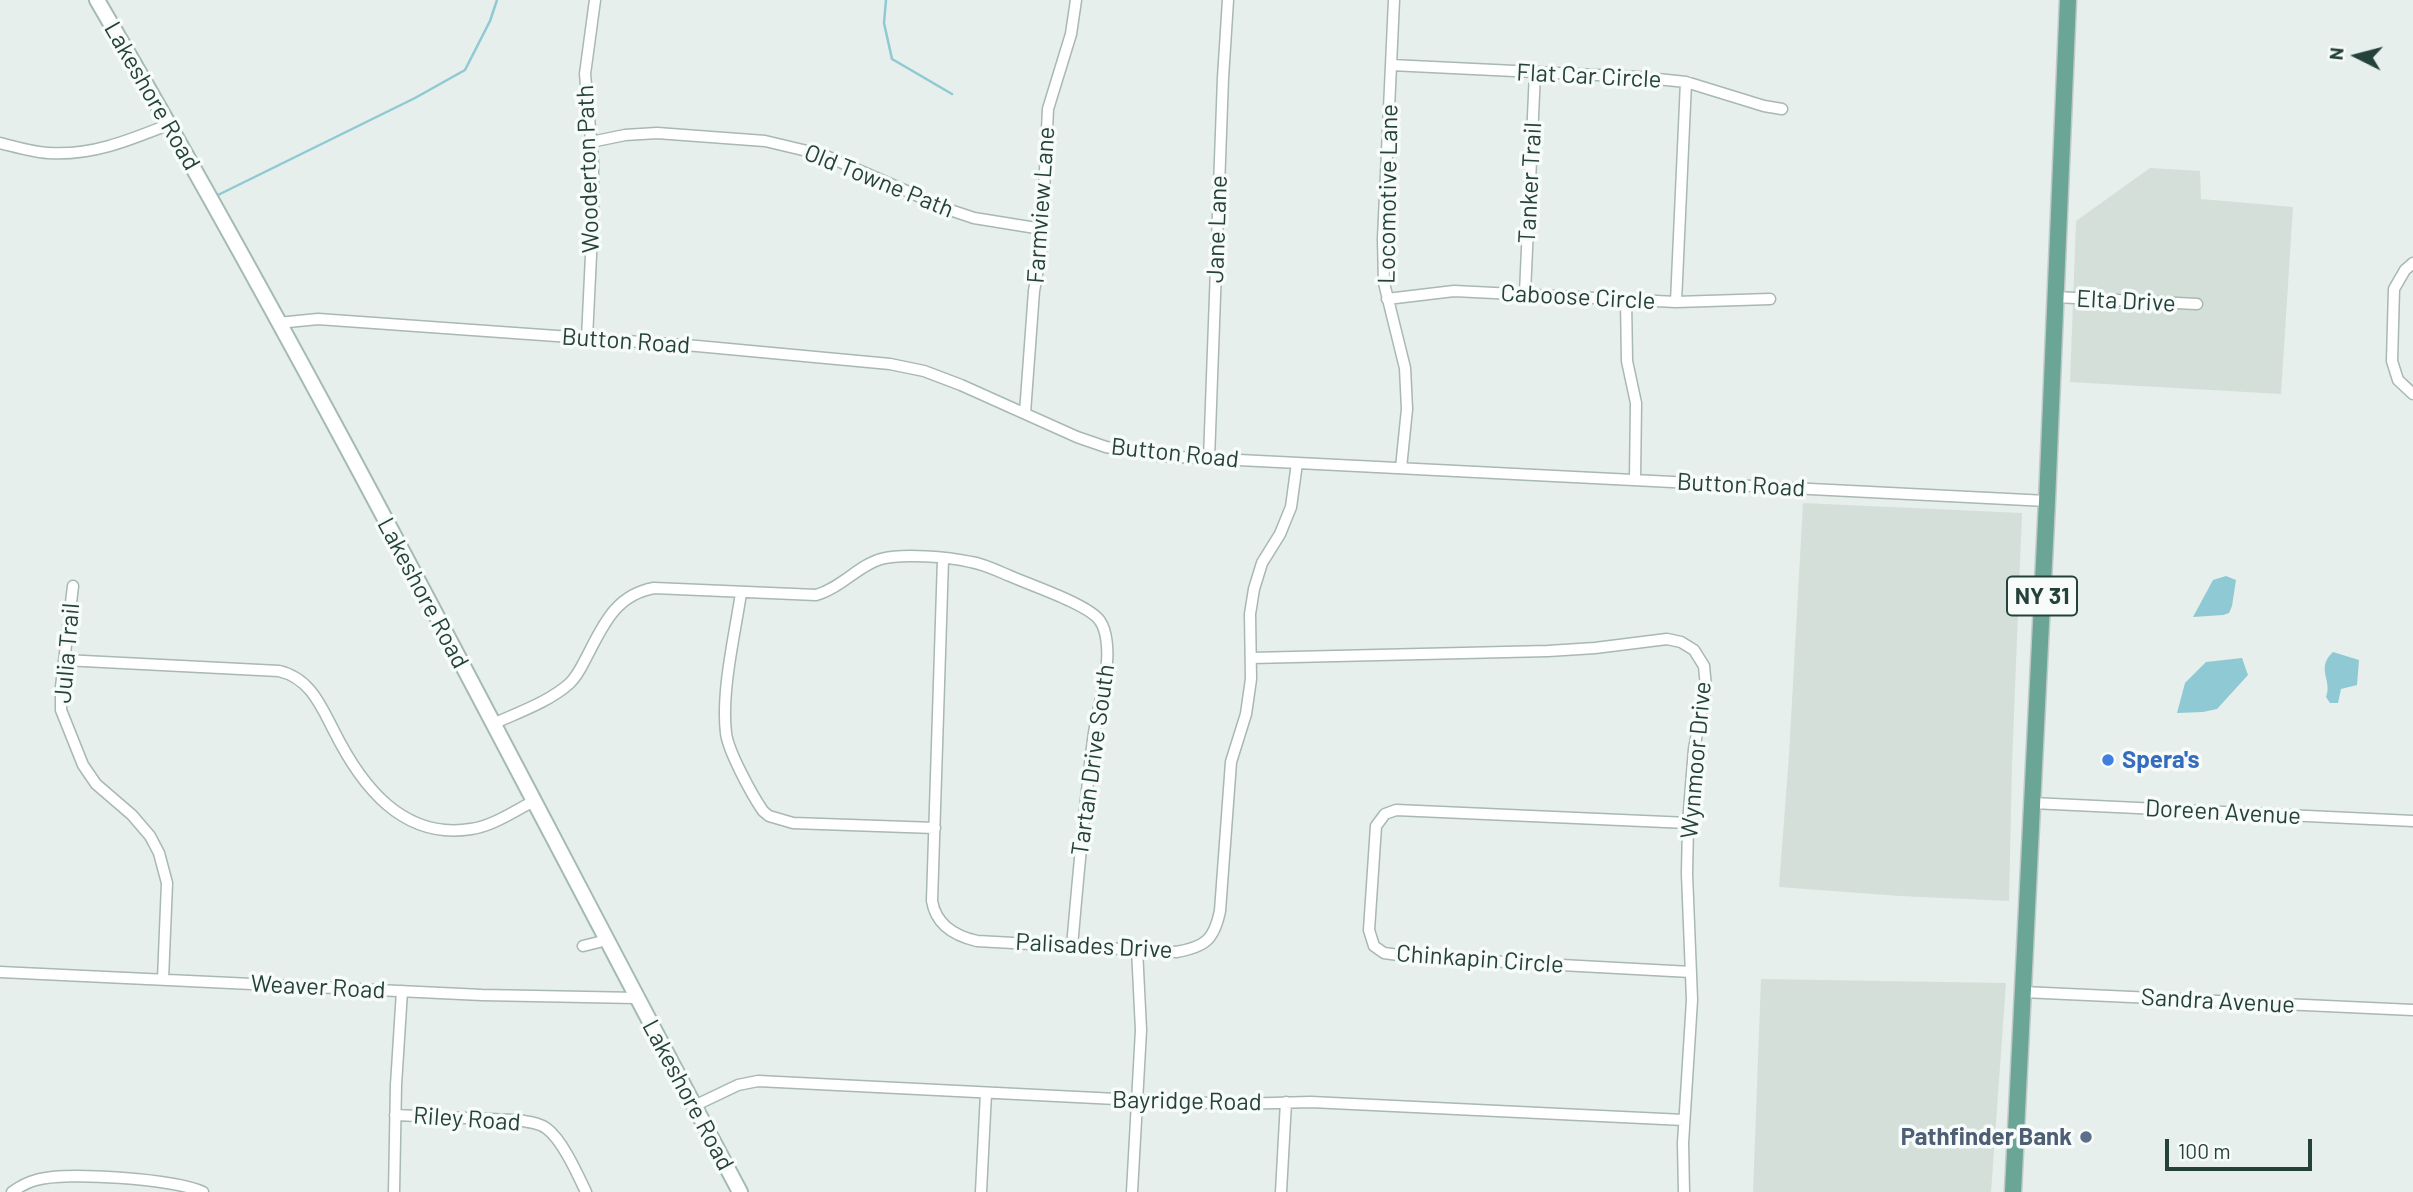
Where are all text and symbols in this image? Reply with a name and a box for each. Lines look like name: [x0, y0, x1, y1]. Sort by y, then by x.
street label: Lakeshore Road: [98, 17, 206, 175]
north arrow: [2322, 21, 2392, 91]
text: N: [2324, 46, 2348, 61]
street label: Flat Car Circle: [1516, 58, 1662, 94]
street label: Wooderton Path: [571, 84, 605, 254]
street label: Locomotive Lane: [1372, 104, 1404, 284]
street label: Tanker Trail: [1512, 122, 1548, 244]
street label: Farmview Lane: [1021, 126, 1061, 284]
street label: Old Towne Path: [800, 138, 958, 224]
street label: Jane Lane: [1201, 175, 1233, 283]
street label: Caboose Circle: [1500, 279, 1656, 315]
street label: Elta Drive: [2076, 284, 2176, 318]
street label: Button Road: [561, 322, 691, 360]
street label: Button Road: [1110, 432, 1240, 474]
street label: Button Road: [1676, 467, 1806, 503]
street label: Lakeshore Road: [371, 513, 475, 673]
road number: NY 31: [2007, 576, 2077, 616]
street label: Julia Trail: [48, 602, 86, 704]
street label: Tartan Drive South: [1065, 662, 1121, 858]
street label: Wynmoor Drive: [1675, 680, 1717, 840]
place label: Spera's: [2122, 746, 2200, 774]
marker: Spera's: [2100, 752, 2116, 768]
street label: Doreen Avenue: [2144, 794, 2302, 830]
street label: Palisades Drive: [1015, 928, 1173, 964]
street label: Chinkapin Circle: [1395, 939, 1565, 979]
street label: Weaver Road: [250, 969, 386, 1005]
street label: Sandra Avenue: [2140, 983, 2296, 1019]
street label: Lakeshore Road: [636, 1015, 740, 1175]
street label: Bayridge Road: [1112, 1085, 1262, 1117]
street label: Riley Road: [412, 1101, 522, 1137]
place label: Pathfinder Bank: [1901, 1123, 2072, 1151]
scale bar: [2168, 1126, 2315, 1170]
marker: Pathfinder Bank: [2078, 1129, 2094, 1145]
text: 100 m: [2178, 1138, 2231, 1163]

